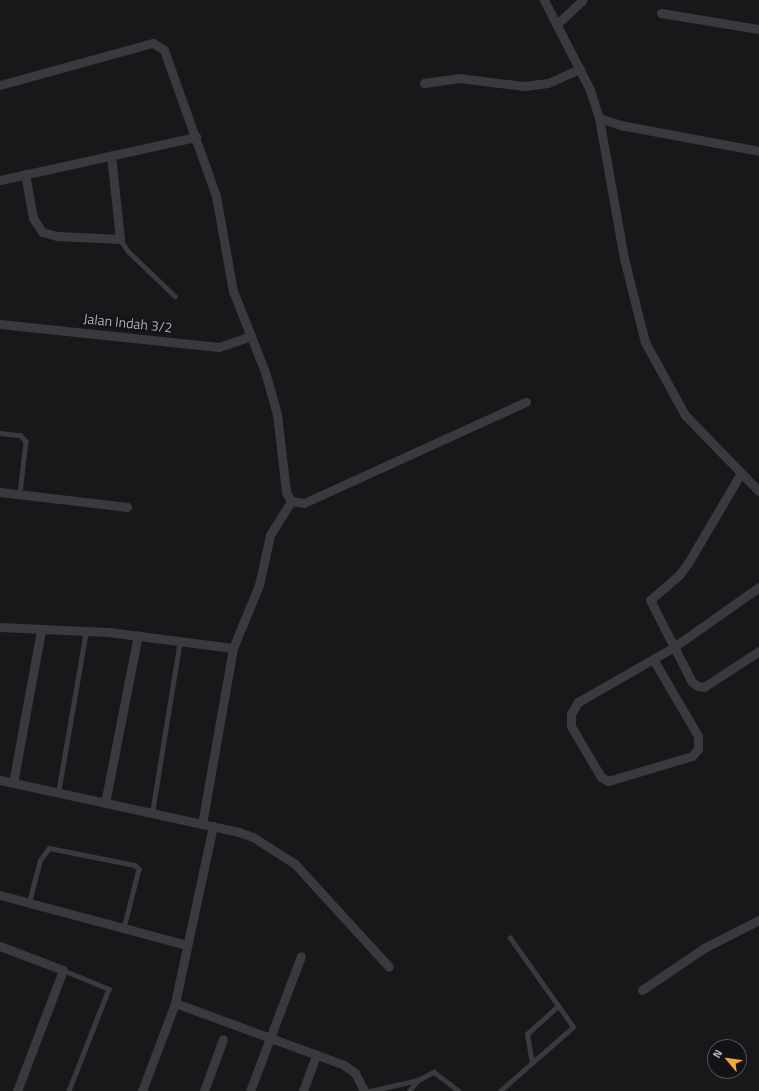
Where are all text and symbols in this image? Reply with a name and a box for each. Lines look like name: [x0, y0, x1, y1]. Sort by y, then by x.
street label: Jalan Indah 3/2: [83, 310, 173, 336]
north arrow: [707, 1039, 747, 1079]
text: N: [709, 1046, 726, 1061]

